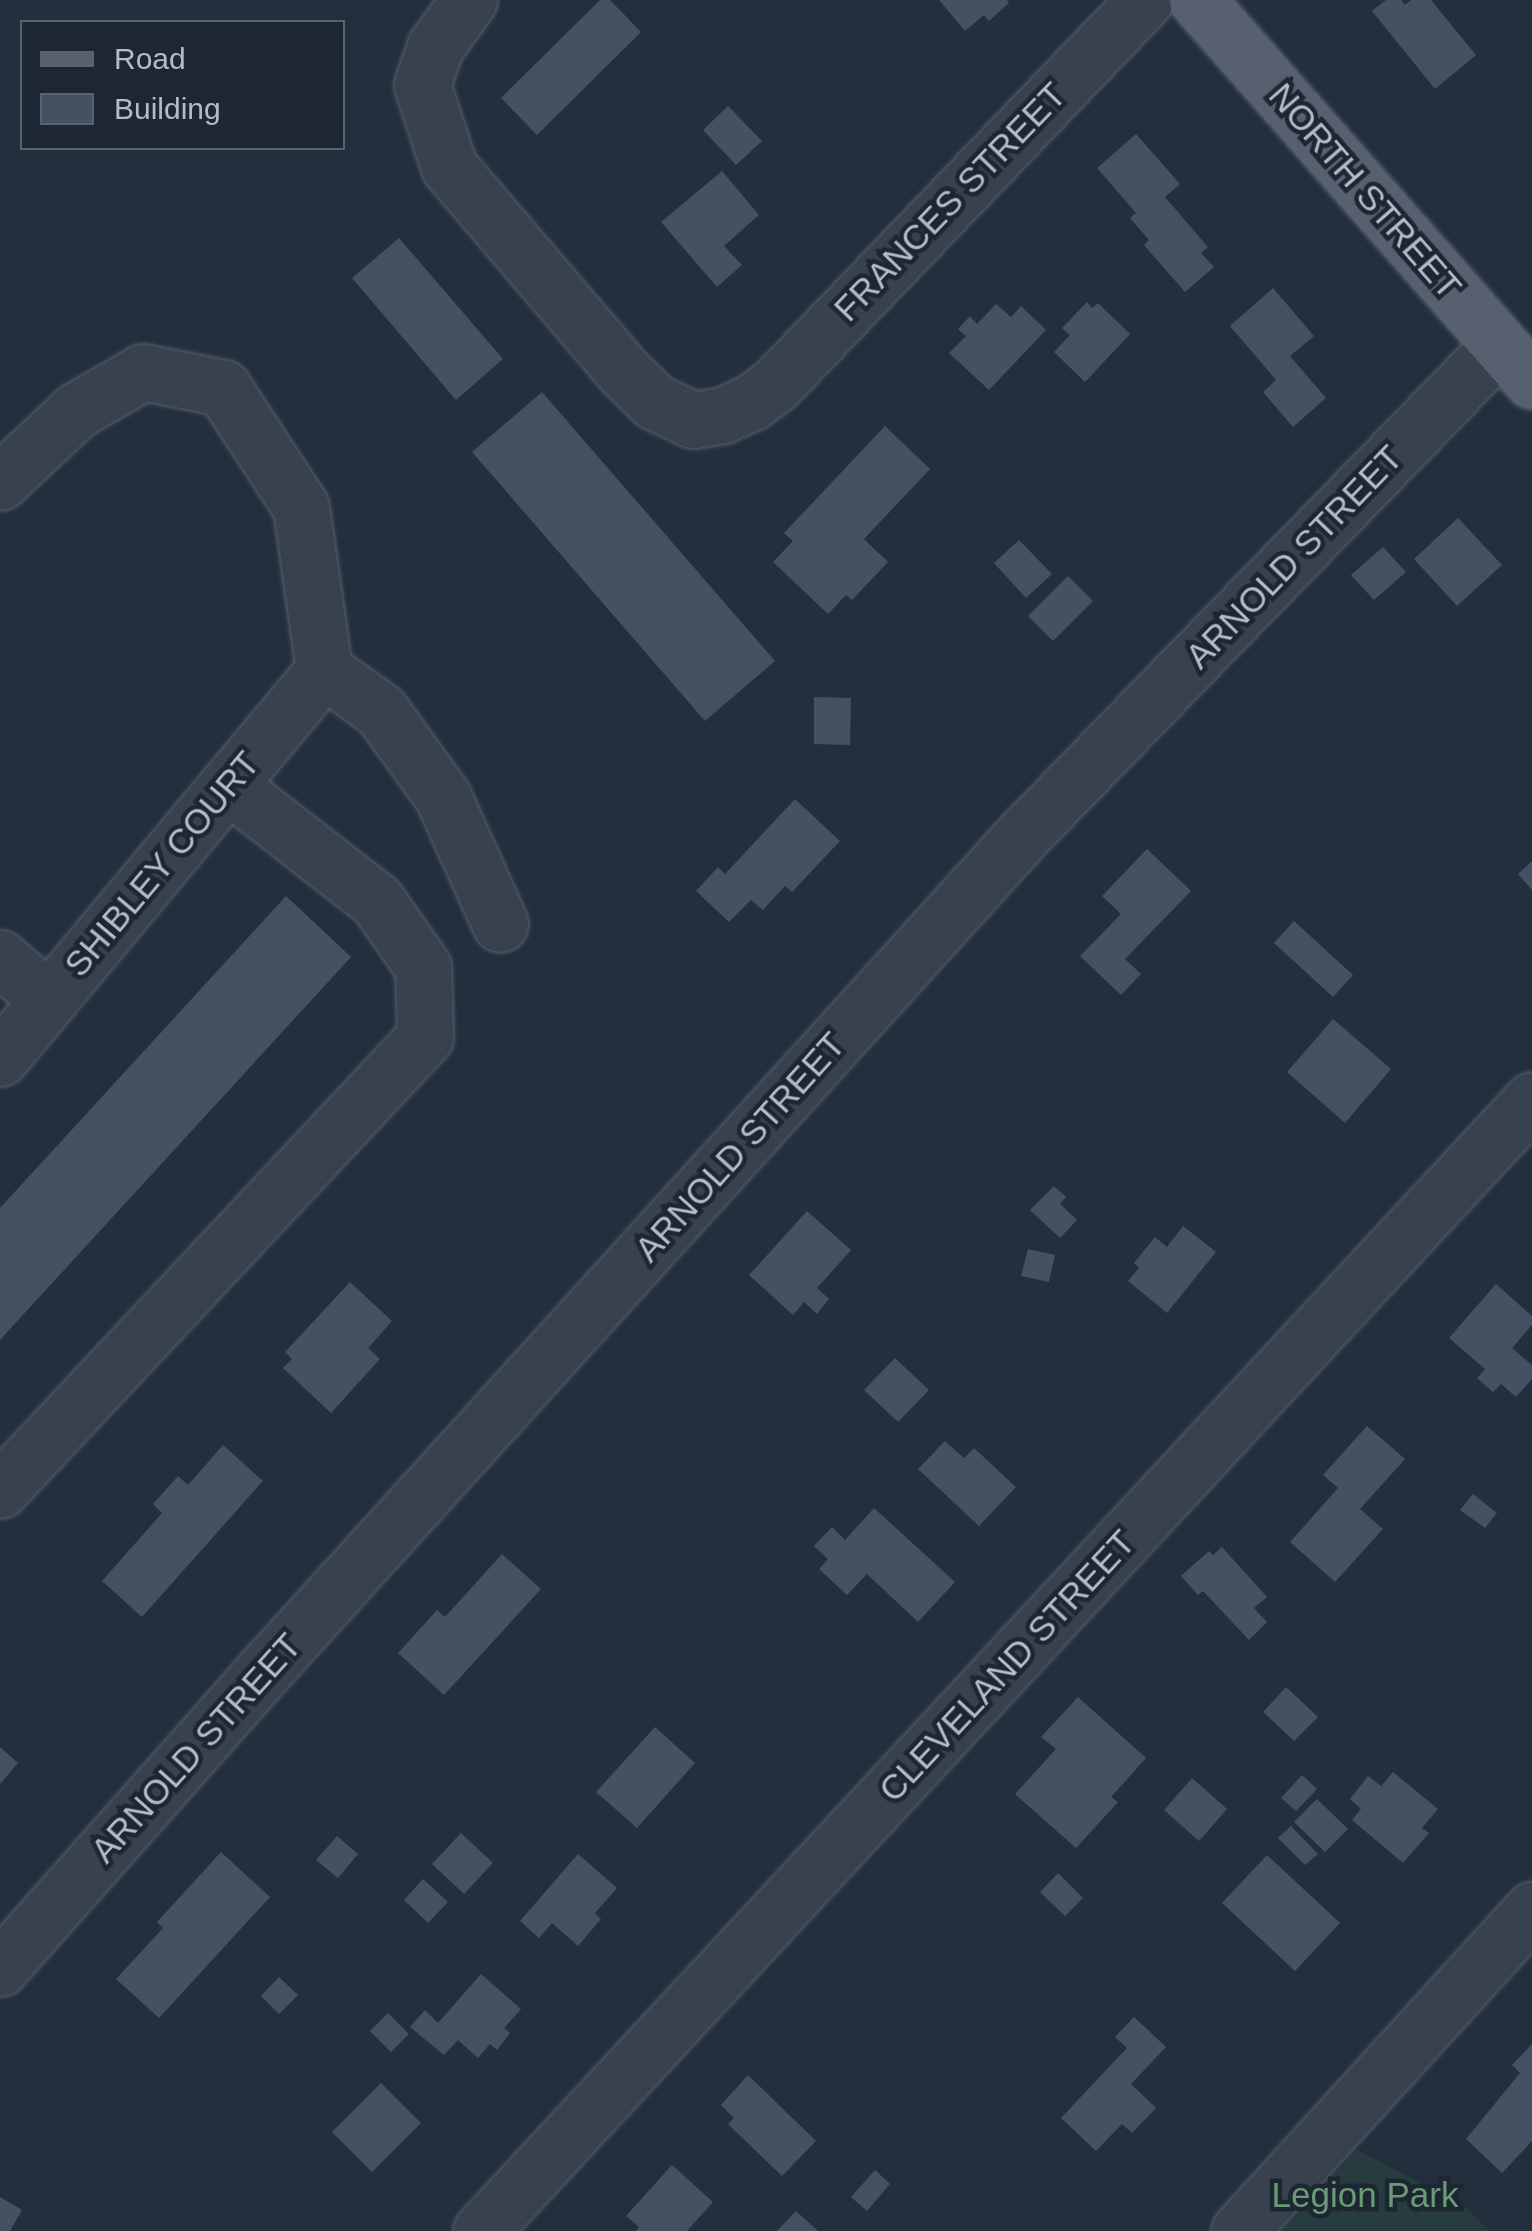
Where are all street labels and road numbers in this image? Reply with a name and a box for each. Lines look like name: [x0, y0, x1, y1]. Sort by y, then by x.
street label: FRANCES STREET: [825, 74, 1075, 330]
street label: NORTH STREET: [1260, 75, 1470, 307]
street label: ARNOLD STREET: [1177, 437, 1411, 677]
street label: SHIBLEY COURT: [55, 743, 269, 985]
street label: ARNOLD STREET: [626, 1024, 854, 1270]
street label: CLEVELAND STREET: [870, 1522, 1144, 1810]
street label: ARNOLD STREET: [82, 1625, 310, 1871]

